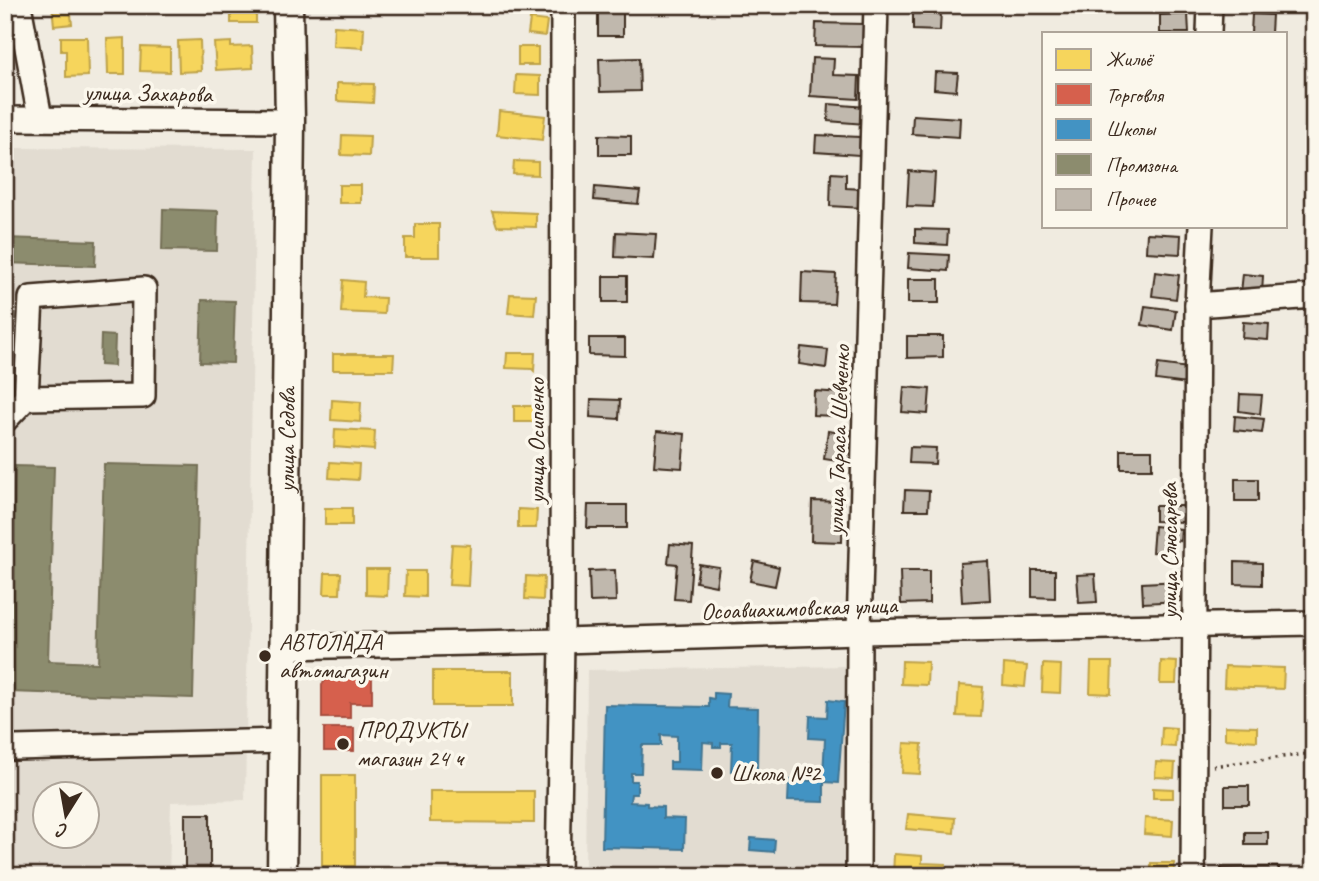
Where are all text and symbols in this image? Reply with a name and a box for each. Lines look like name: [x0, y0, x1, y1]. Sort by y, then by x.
legend: [1042, 32, 1288, 228]
text: Жильё: [1106, 46, 1155, 72]
street label: улица Захарова: [82, 77, 214, 109]
text: Торговля: [1106, 82, 1165, 108]
text: Школы: [1106, 116, 1157, 142]
text: Промзона: [1106, 152, 1179, 178]
text: Прочее: [1106, 186, 1157, 212]
street label: улица Тараса Шевченко: [820, 343, 856, 538]
street label: улица Осипенко: [521, 377, 551, 506]
street label: улица Седова: [271, 385, 302, 495]
street label: улица Слюсарева: [1154, 481, 1184, 621]
street label: Осоавиахимовская улица: [700, 590, 899, 626]
place label: АВТОЛАДА автомагазин: [279, 627, 390, 685]
marker: АВТОЛАДА автомагазин: [257, 648, 273, 664]
place label: ПРОДУКТЫ магазин 24 ч: [357, 715, 469, 773]
marker: ПРОДУКТЫ магазин 24 ч: [335, 736, 351, 752]
place label: Школа №2: [731, 758, 823, 788]
marker: Школа №2: [709, 765, 725, 781]
north arrow: [32, 780, 102, 850]
text: С: [53, 818, 70, 843]

